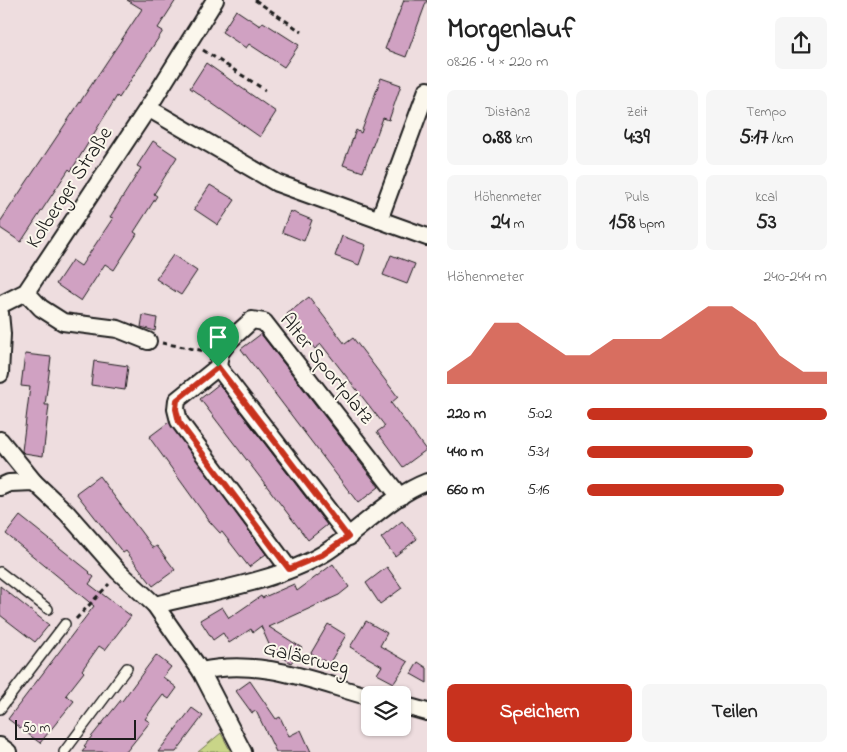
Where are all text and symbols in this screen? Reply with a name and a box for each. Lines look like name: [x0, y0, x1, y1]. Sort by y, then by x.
text: Morgenlauf: [447, 10, 575, 51]
button: share: [775, 17, 827, 69]
text: 08:26 · 4 × 220 m: [447, 50, 548, 74]
text: Distanz: [485, 102, 530, 123]
text: Zeit: [626, 102, 648, 123]
text: Tempo: [746, 102, 786, 123]
street label: Kolberger Straße: [19, 120, 123, 256]
text: 0.88: [483, 123, 512, 153]
text: 4:39: [624, 123, 650, 153]
text: 5:17: [739, 123, 768, 153]
text: km: [512, 129, 532, 150]
text: /km: [768, 129, 793, 150]
text: Höhenmeter: [474, 187, 541, 208]
text: Puls: [625, 187, 649, 208]
text: kcal: [755, 187, 777, 208]
text: 24: [491, 208, 510, 238]
text: 158: [609, 208, 636, 238]
text: 53: [756, 208, 777, 238]
text: m: [510, 214, 524, 235]
text: bpm: [636, 214, 665, 235]
text: Höhenmeter: [447, 265, 524, 289]
text: 240–244 m: [763, 265, 827, 289]
street label: Alter Sportplatz: [272, 307, 380, 431]
pin: [197, 316, 239, 367]
icon: arrive: [204, 323, 232, 351]
text: 220 m: [447, 402, 486, 426]
text: 5:02: [527, 402, 552, 426]
text: 440 m: [447, 440, 484, 464]
text: 5:31: [527, 440, 549, 464]
text: 660 m: [447, 478, 484, 502]
text: 5:16: [527, 478, 550, 502]
street label: Galäerweg: [260, 634, 352, 686]
button: Speichern: [447, 684, 632, 742]
button: Teilen: [642, 684, 827, 742]
map controls: [361, 686, 411, 736]
button: layers: [361, 686, 411, 736]
scale bar: [15, 717, 136, 740]
text: 50 m: [22, 718, 50, 739]

